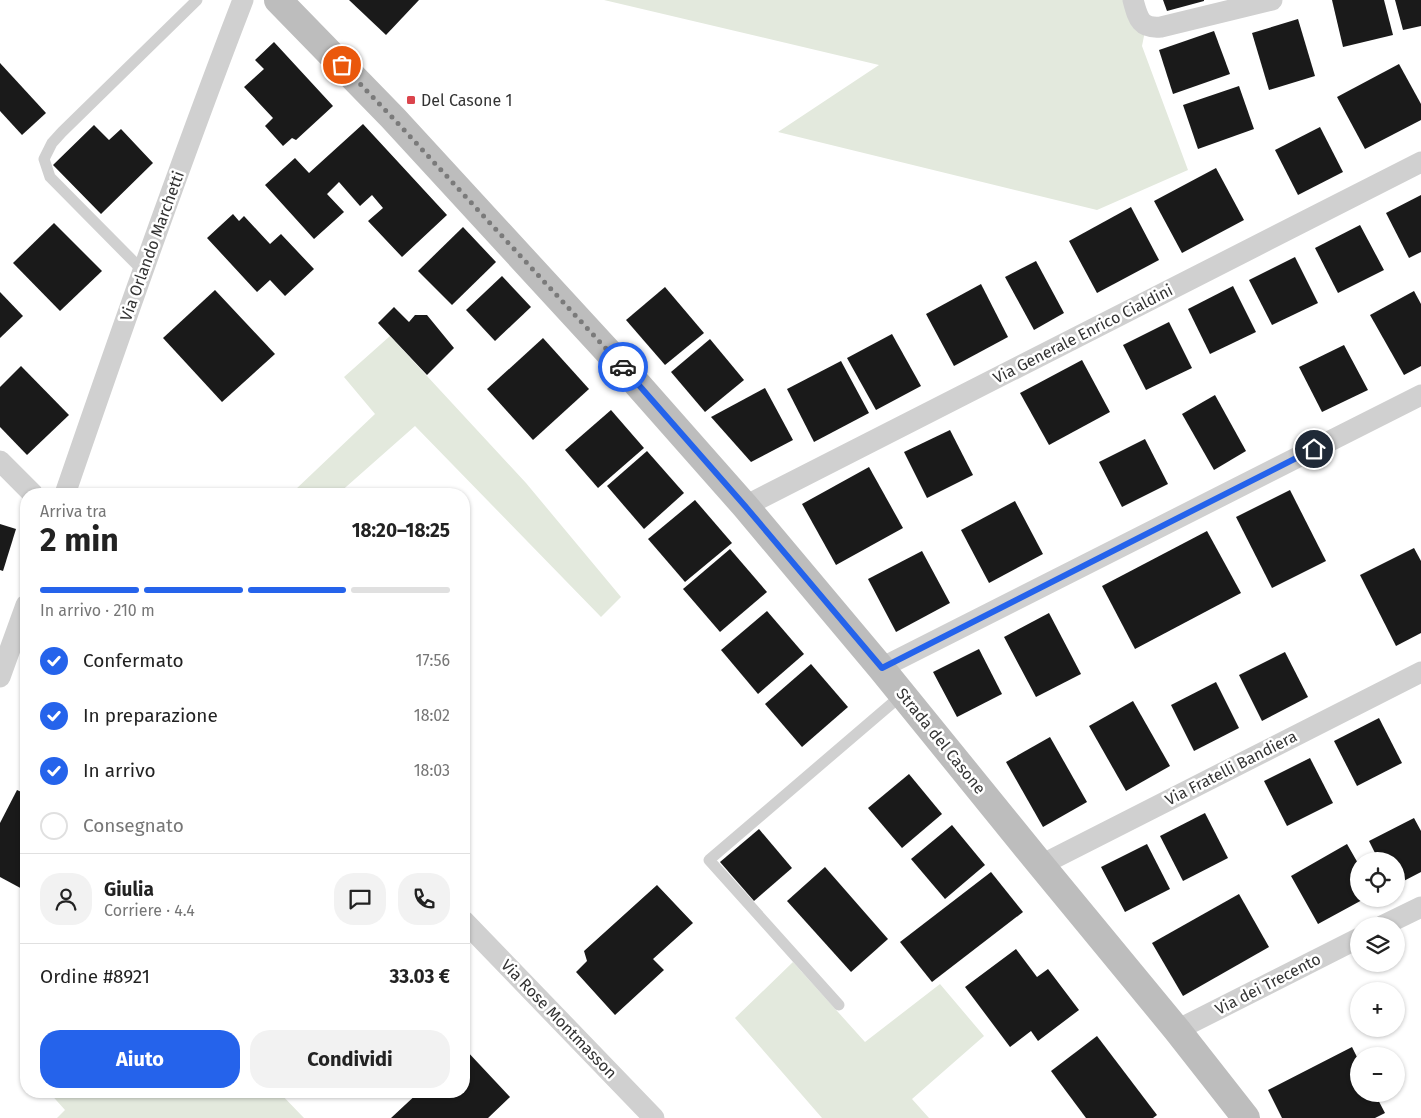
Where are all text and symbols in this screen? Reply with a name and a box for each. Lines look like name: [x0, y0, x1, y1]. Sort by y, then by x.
pin: [321, 44, 363, 86]
icon: bag: [328, 51, 356, 79]
place label: Del Casone 1: [421, 91, 512, 110]
marker: Del Casone 1: [405, 94, 417, 106]
street label: Via Orlando Marchetti: [116, 168, 188, 324]
street label: Via Generale Enrico Cialdini: [990, 280, 1176, 388]
courier: [598, 342, 648, 392]
icon: car: [609, 353, 637, 381]
pin: [1293, 428, 1335, 470]
icon: home: [1300, 435, 1328, 463]
text: Arriva tra: [40, 502, 107, 521]
text: 18:20–18:25: [352, 519, 450, 542]
text: 2 min: [40, 521, 119, 559]
text: In arrivo · 210 m: [40, 601, 155, 620]
icon: check: [40, 647, 68, 675]
text: Confermato: [83, 649, 184, 672]
text: 17:56: [416, 651, 450, 670]
street label: Strada del Casone: [892, 684, 990, 798]
icon: check: [40, 702, 68, 730]
text: In preparazione: [83, 704, 218, 727]
text: 18:02: [414, 706, 450, 725]
street label: Via Fratelli Bandiera: [1162, 727, 1300, 809]
icon: check: [40, 757, 68, 785]
text: In arrivo: [83, 759, 156, 782]
text: 18:03: [414, 761, 450, 780]
text: Consegnato: [83, 814, 184, 837]
map controls: [1350, 852, 1405, 1102]
button: locate: [1350, 852, 1405, 907]
button: person: [40, 873, 92, 925]
button: chat: [334, 873, 386, 925]
button: phone: [398, 873, 450, 925]
text: Giulia: [104, 878, 154, 901]
text: Corriere · 4.4: [104, 901, 195, 920]
button: layers: [1350, 917, 1405, 972]
street label: Via dei Trecento: [1212, 949, 1324, 1019]
street label: Via Rose Montmasson: [497, 955, 621, 1083]
text: Ordine #8921: [40, 965, 150, 988]
text: 33.03 €: [389, 965, 450, 988]
button: +: [1350, 982, 1405, 1037]
button: Aiuto: [40, 1030, 240, 1088]
button: Condividi: [250, 1030, 450, 1088]
button: −: [1350, 1047, 1405, 1102]

